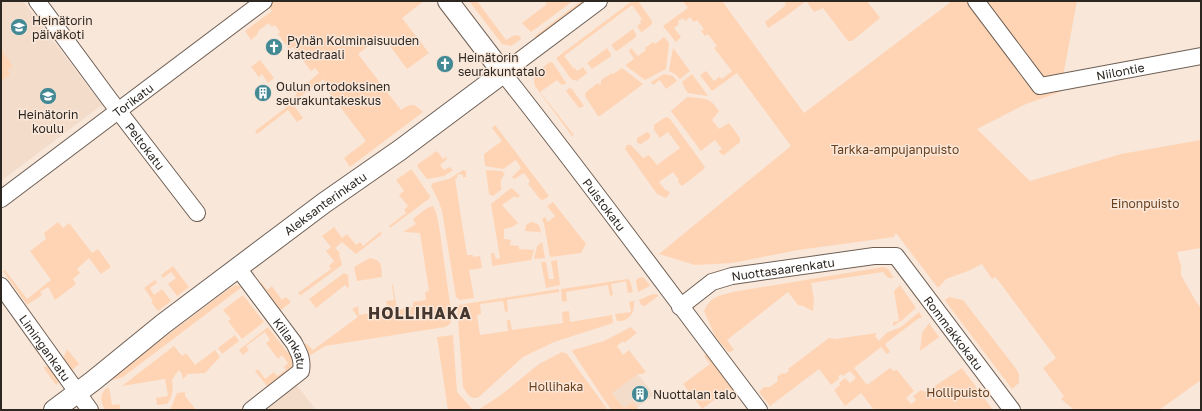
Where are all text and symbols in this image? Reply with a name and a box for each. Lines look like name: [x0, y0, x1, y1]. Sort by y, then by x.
place label: Heinätorin päiväkoti: [32, 13, 93, 42]
school or university icon: Heinätorin päiväkoti: [9, 17, 29, 37]
place label: Pyhän Kolminaisuuden katedraali: [287, 33, 419, 62]
church icon: Pyhän Kolminaisuuden katedraali: [264, 37, 284, 57]
place label: Heinätorin seurakuntatalo: [458, 50, 545, 79]
church icon: Heinätorin seurakuntatalo: [435, 54, 455, 74]
street label: Niilontie: [1095, 59, 1146, 83]
place label: Oulun ortodoksinen seurakuntakeskus: [276, 79, 390, 108]
street label: Torikatu: [110, 80, 156, 120]
building icon: Oulun ortodoksinen seurakuntakeskus: [253, 83, 273, 103]
school or university icon: Heinätorin koulu: [38, 86, 58, 106]
place label: Heinätorin koulu: [18, 107, 78, 136]
street label: Peltokatu: [122, 119, 168, 173]
park label: Tarkka-ampujanpuisto: [831, 142, 959, 157]
street label: Aleksanterinkatu: [281, 168, 369, 238]
street label: Puistokatu: [580, 175, 629, 234]
park label: Einonpuisto: [1111, 196, 1179, 211]
street label: Nuottasaarenkatu: [730, 254, 836, 284]
street label: Rommakkokatu: [921, 293, 987, 373]
district label: HOLLIHAKA: [368, 303, 472, 323]
street label: Limingankatu: [16, 312, 74, 384]
street label: Kiilankatu: [270, 315, 309, 370]
park label: Hollihaka: [529, 379, 583, 394]
building icon: Nuottalan talo: [630, 384, 650, 404]
park label: Hollipuisto: [926, 385, 990, 400]
place label: Nuottalan talo: [653, 387, 736, 402]

